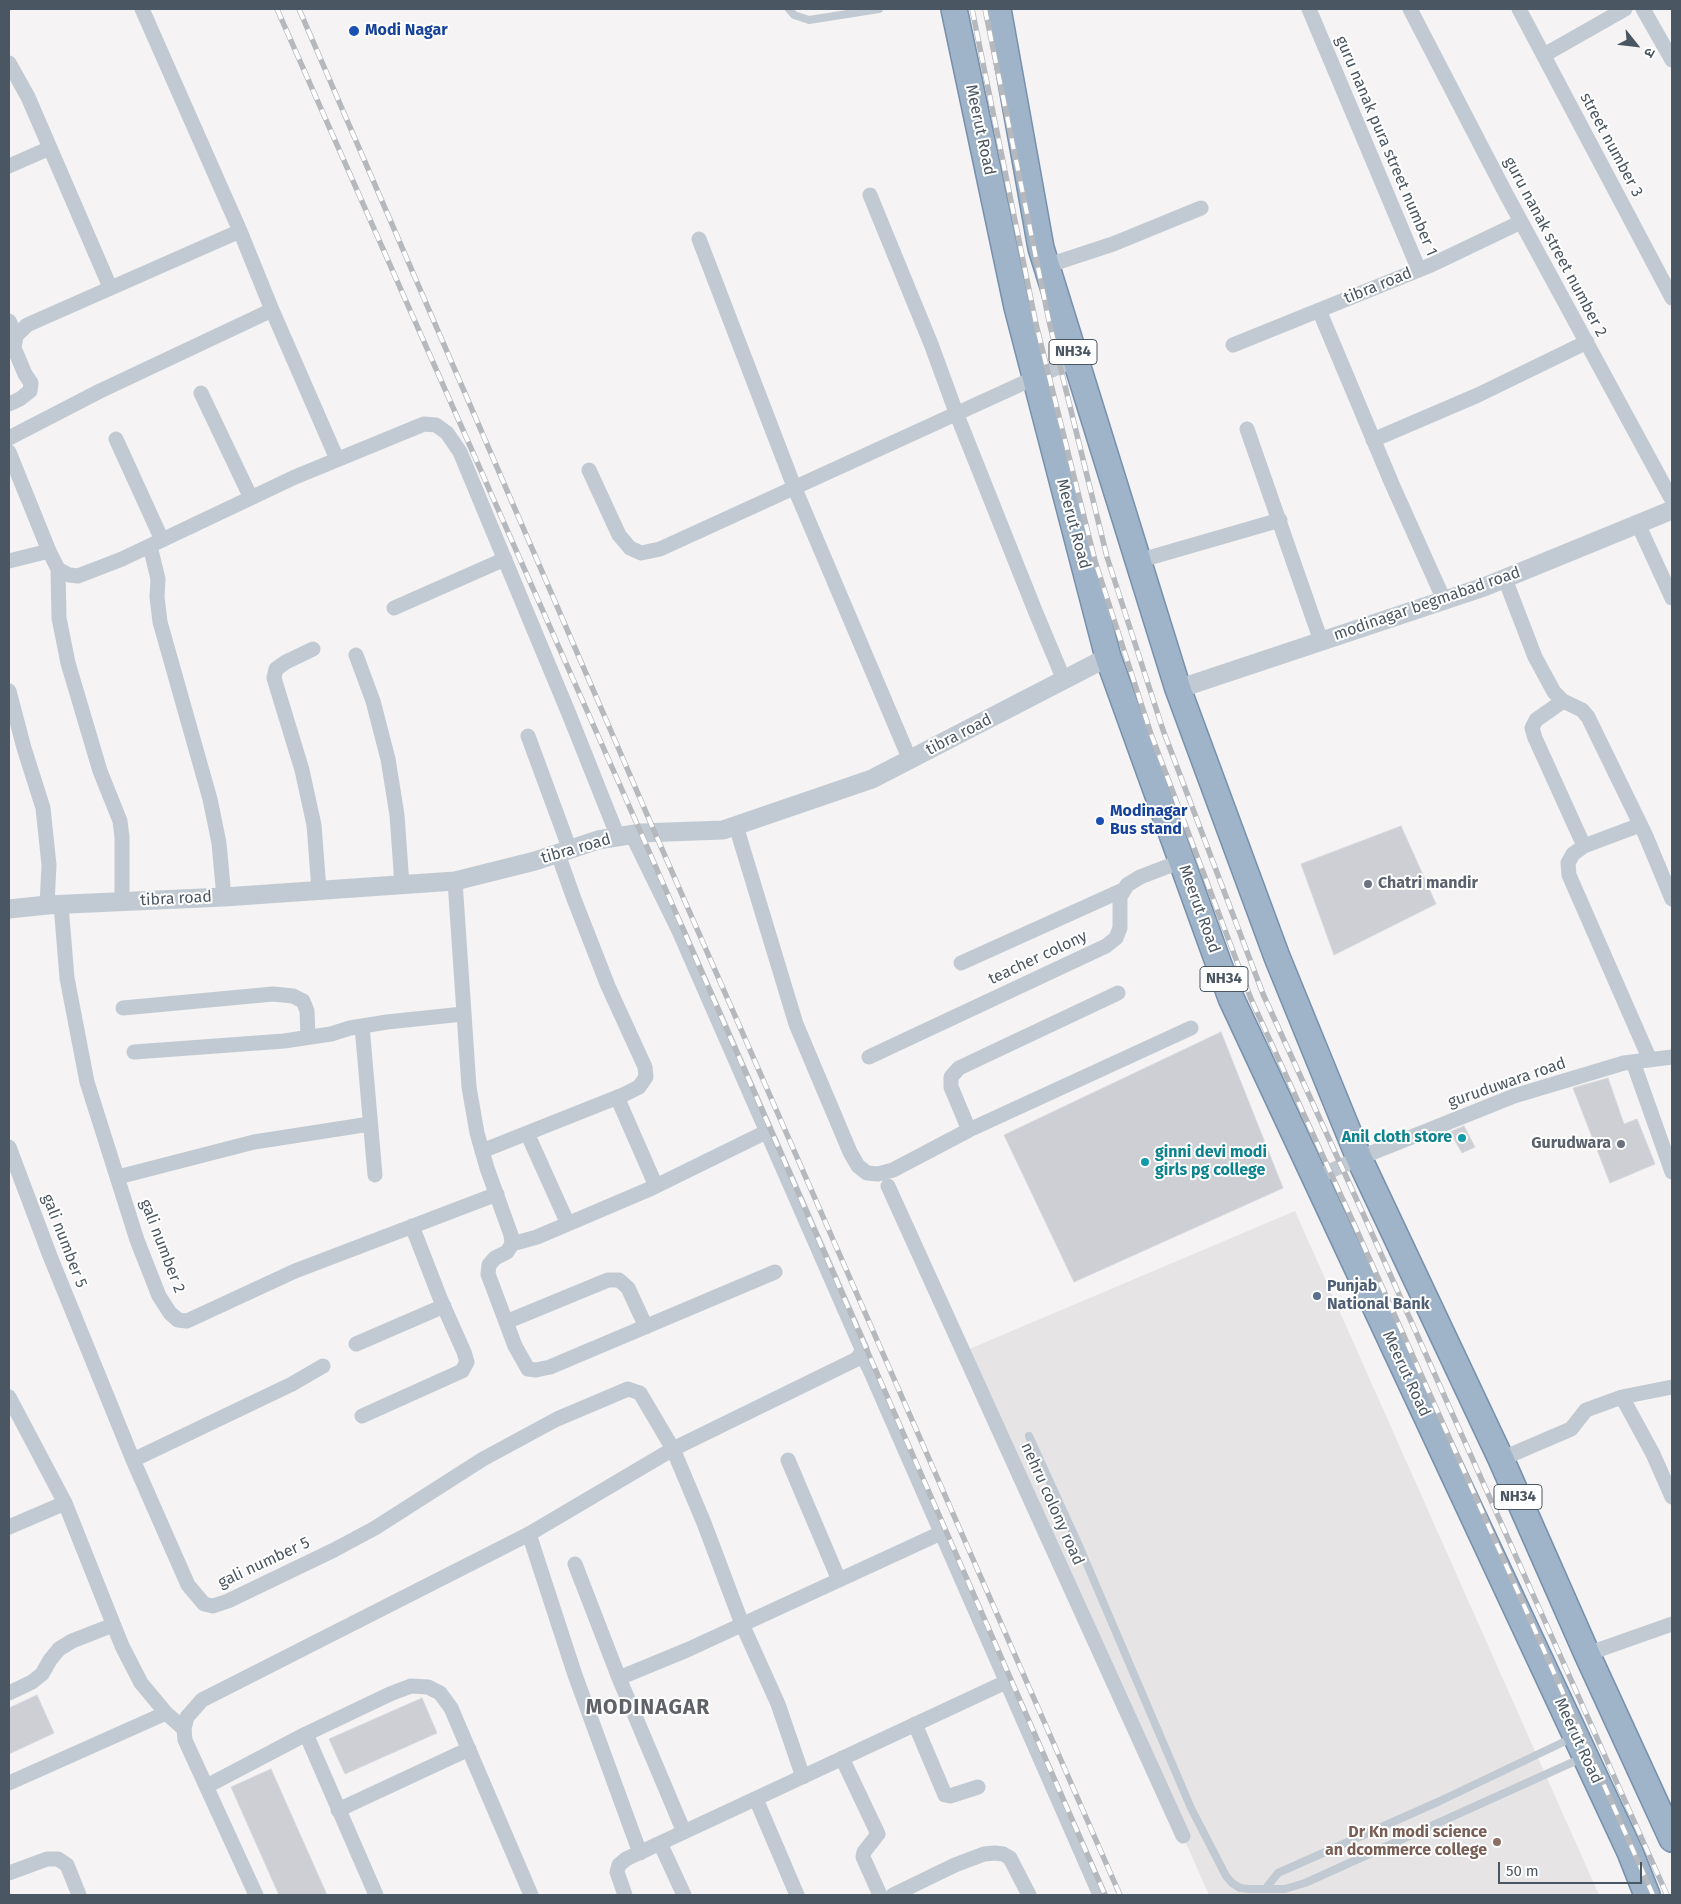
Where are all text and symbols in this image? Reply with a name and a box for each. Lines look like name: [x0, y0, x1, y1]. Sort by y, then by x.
north arrow: [1611, 20, 1661, 70]
place label: Modi Nagar: [365, 21, 448, 41]
marker: Modi Nagar: [347, 24, 361, 38]
street label: guru nanak pura street number 1: [1331, 33, 1441, 259]
text: उ: [1640, 45, 1659, 60]
street label: Meerut Road: [961, 83, 999, 177]
street label: street number 3: [1575, 90, 1647, 200]
street label: guru nanak street number 2: [1499, 154, 1611, 340]
street label: tibra road: [1341, 264, 1415, 308]
road number: NH34: [1049, 340, 1097, 364]
street label: Meerut Road: [1052, 477, 1094, 571]
street label: modinagar begmabad road: [1331, 563, 1523, 645]
street label: tibra road: [923, 710, 995, 760]
place label: Modinagar Bus stand: [1110, 802, 1188, 840]
marker: Modinagar Bus stand: [1094, 815, 1106, 827]
street label: tibra road: [539, 830, 613, 868]
street label: Meerut Road: [1174, 862, 1224, 956]
place label: Chatri mandir: [1378, 874, 1478, 894]
marker: Chatri mandir: [1362, 878, 1374, 890]
street label: tibra road: [140, 888, 212, 910]
street label: teacher colony: [986, 927, 1090, 989]
road number: NH34: [1200, 966, 1248, 992]
street label: guruduwara road: [1445, 1054, 1569, 1112]
place label: Anil cloth store: [1342, 1128, 1452, 1148]
marker: Anil cloth store: [1456, 1132, 1468, 1144]
place label: Gurudwara: [1531, 1134, 1611, 1154]
marker: Gurudwara: [1615, 1138, 1627, 1150]
place label: ginni devi modi girls pg college: [1155, 1143, 1267, 1181]
marker: ginni devi modi girls pg college: [1139, 1156, 1151, 1168]
street label: gali number 5: [37, 1191, 91, 1291]
street label: gali number 2: [135, 1196, 189, 1296]
place label: Punjab National Bank: [1327, 1277, 1429, 1315]
marker: Punjab National Bank: [1311, 1290, 1323, 1302]
street label: Meerut Road: [1378, 1328, 1434, 1420]
street label: nehru colony road: [1016, 1440, 1088, 1568]
road number: NH34: [1494, 1484, 1542, 1510]
street label: gali number 5: [215, 1533, 313, 1593]
district label: MODINAGAR: [585, 1695, 711, 1721]
street label: Meerut Road: [1550, 1695, 1606, 1787]
place label: Dr Kn modi science an dcommerce college: [1325, 1823, 1487, 1861]
marker: Dr Kn modi science an dcommerce college: [1491, 1836, 1503, 1848]
scale bar: [1501, 1852, 1645, 1884]
text: 50 m: [1506, 1862, 1539, 1880]

